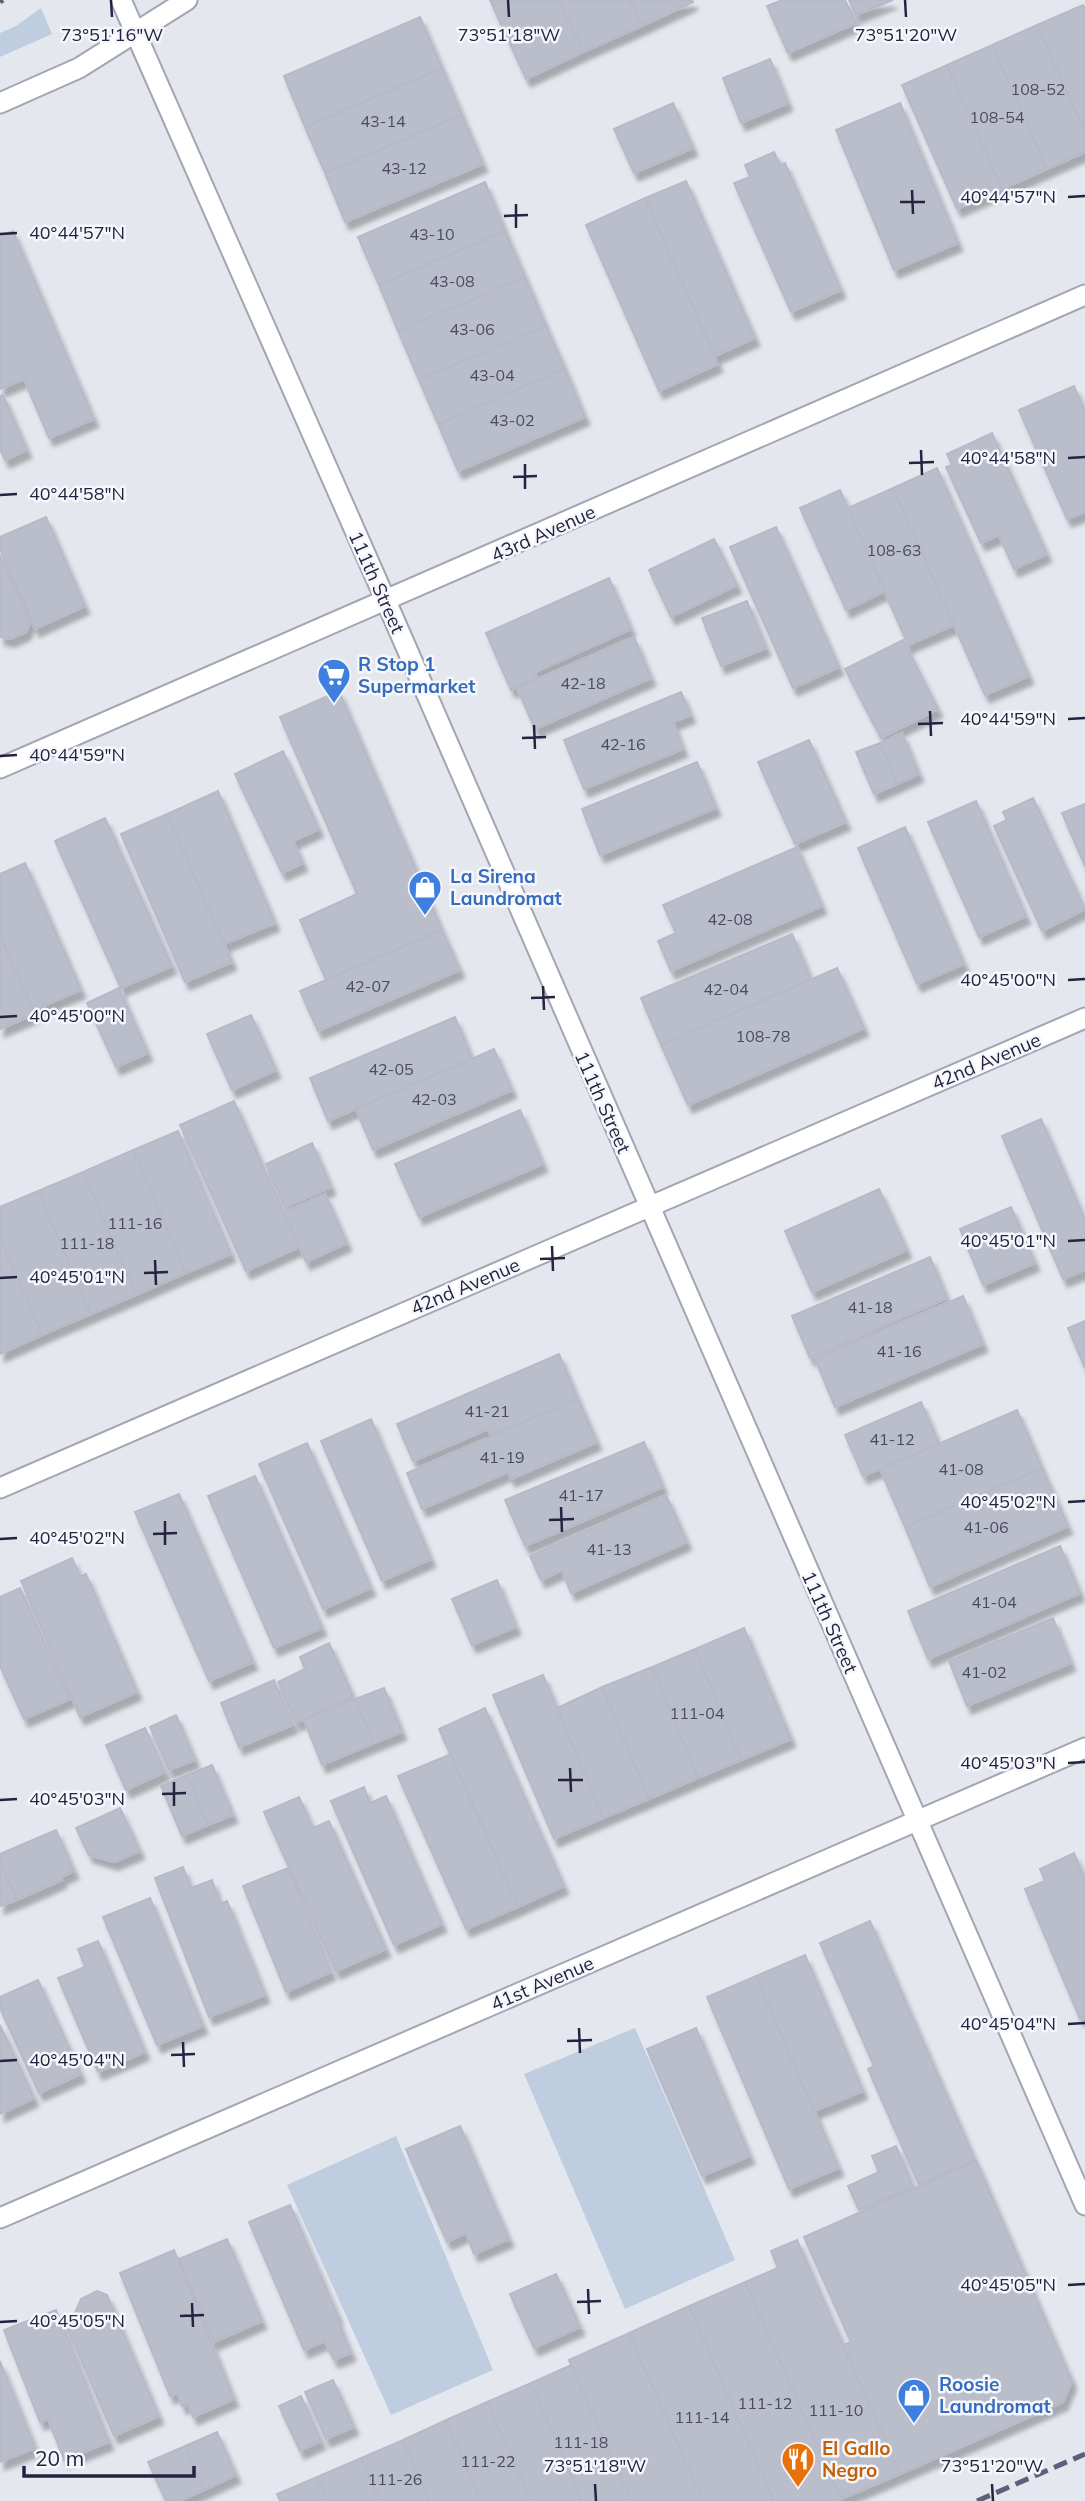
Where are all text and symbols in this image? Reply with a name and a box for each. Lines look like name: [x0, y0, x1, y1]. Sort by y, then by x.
text: 73°51'16"W: [61, 23, 163, 46]
text: 73°51'18"W: [458, 23, 560, 46]
text: 73°51'20"W: [855, 23, 957, 46]
house number: 108-52: [1011, 79, 1065, 99]
house number: 108-54: [970, 107, 1025, 127]
house number: 43-14: [360, 111, 406, 131]
house number: 43-12: [381, 158, 427, 178]
text: 40°44'57"N: [960, 185, 1056, 208]
text: 40°44'57"N: [29, 221, 125, 244]
house number: 43-10: [409, 224, 455, 244]
house number: 43-08: [429, 271, 475, 291]
house number: 43-06: [449, 319, 495, 339]
house number: 43-04: [469, 365, 515, 385]
house number: 43-02: [489, 410, 535, 430]
text: 40°44'58"N: [960, 446, 1056, 469]
text: 40°44'58"N: [29, 482, 125, 505]
street label: 43rd Avenue: [487, 499, 599, 567]
street label: 111th Street: [344, 527, 410, 637]
house number: 108-63: [867, 540, 921, 560]
place label: R Stop 1 Supermarket: [358, 652, 475, 698]
supermarket icon: R Stop 1 Supermarket: [315, 656, 353, 705]
house number: 42-18: [560, 673, 606, 693]
text: 40°44'59"N: [960, 707, 1056, 730]
house number: 42-16: [600, 734, 646, 754]
text: 40°44'59"N: [29, 743, 125, 766]
place label: La Sirena Laundromat: [450, 864, 562, 910]
shop icon: La Sirena Laundromat: [406, 868, 444, 917]
house number: 42-08: [707, 909, 753, 929]
text: 40°45'00"N: [960, 968, 1056, 991]
house number: 42-07: [345, 976, 391, 996]
house number: 42-04: [703, 979, 749, 999]
text: 40°45'00"N: [29, 1004, 125, 1027]
house number: 108-78: [736, 1026, 790, 1046]
street label: 42nd Avenue: [928, 1027, 1044, 1095]
street label: 111th Street: [570, 1047, 636, 1157]
house number: 42-05: [368, 1059, 414, 1079]
house number: 42-03: [411, 1089, 457, 1109]
house number: 111-16: [108, 1213, 162, 1233]
text: 40°45'01"N: [960, 1229, 1056, 1252]
house number: 111-18: [60, 1233, 114, 1253]
street label: 42nd Avenue: [407, 1252, 523, 1320]
text: 40°45'01"N: [29, 1265, 125, 1288]
house number: 41-18: [847, 1297, 893, 1317]
house number: 41-16: [876, 1341, 922, 1361]
house number: 41-21: [464, 1401, 510, 1421]
house number: 41-12: [869, 1429, 915, 1449]
house number: 41-19: [479, 1447, 525, 1467]
house number: 41-08: [938, 1459, 984, 1479]
house number: 41-17: [558, 1485, 604, 1505]
text: 40°45'02"N: [960, 1490, 1056, 1513]
house number: 41-06: [963, 1517, 1009, 1537]
text: 40°45'02"N: [29, 1526, 125, 1549]
house number: 41-13: [586, 1539, 632, 1559]
street label: 111th Street: [797, 1567, 863, 1677]
house number: 41-04: [971, 1592, 1017, 1612]
house number: 41-02: [961, 1662, 1007, 1682]
house number: 111-04: [670, 1703, 725, 1723]
text: 40°45'03"N: [960, 1751, 1056, 1774]
text: 40°45'03"N: [29, 1787, 125, 1810]
street label: 41st Avenue: [487, 1950, 597, 2016]
text: 40°45'04"N: [960, 2012, 1056, 2035]
text: 40°45'04"N: [29, 2048, 125, 2071]
text: 40°45'05"N: [960, 2273, 1056, 2296]
text: 40°45'05"N: [29, 2309, 125, 2332]
place label: Roosie Laundromat: [939, 2372, 1051, 2418]
shop icon: Roosie Laundromat: [895, 2376, 933, 2425]
house number: 111-12: [738, 2393, 792, 2413]
house number: 111-10: [809, 2400, 863, 2420]
house number: 111-14: [675, 2407, 730, 2427]
house number: 111-18: [554, 2432, 608, 2452]
scale bar: [24, 2434, 194, 2478]
place label: El Gallo Negro: [822, 2436, 890, 2482]
restaurant icon: El Gallo Negro: [779, 2440, 817, 2489]
text: 20 m: [35, 2445, 84, 2471]
house number: 111-22: [461, 2451, 515, 2471]
text: 73°51'18"W: [544, 2454, 646, 2477]
text: 73°51'20"W: [941, 2454, 1043, 2477]
house number: 111-26: [368, 2469, 422, 2489]

